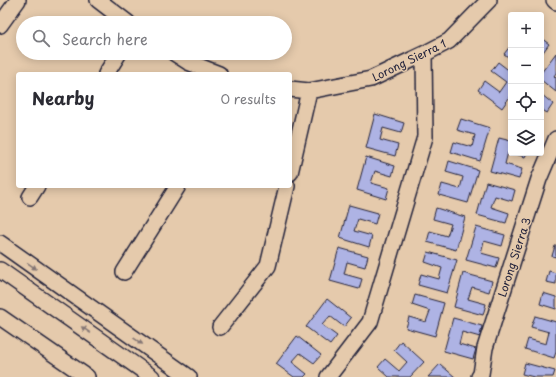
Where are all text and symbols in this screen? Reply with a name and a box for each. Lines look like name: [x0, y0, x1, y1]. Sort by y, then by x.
map controls: [508, 12, 544, 156]
button: +: [508, 12, 544, 48]
search box: [16, 16, 292, 60]
icon: search: [30, 27, 52, 49]
text: Search here: [62, 27, 148, 50]
street label: Lorong Sierra 1: [369, 35, 449, 85]
button: −: [508, 48, 544, 84]
button: locate: [508, 84, 544, 120]
text: Nearby: [32, 85, 94, 111]
text: 0 results: [221, 89, 276, 108]
button: layers: [508, 120, 544, 156]
street label: Lorong Sierra 3: [493, 215, 535, 299]
one-way arrow: [27, 262, 37, 270]
one-way arrow: [80, 326, 91, 334]
one-way arrow: [133, 337, 143, 345]

